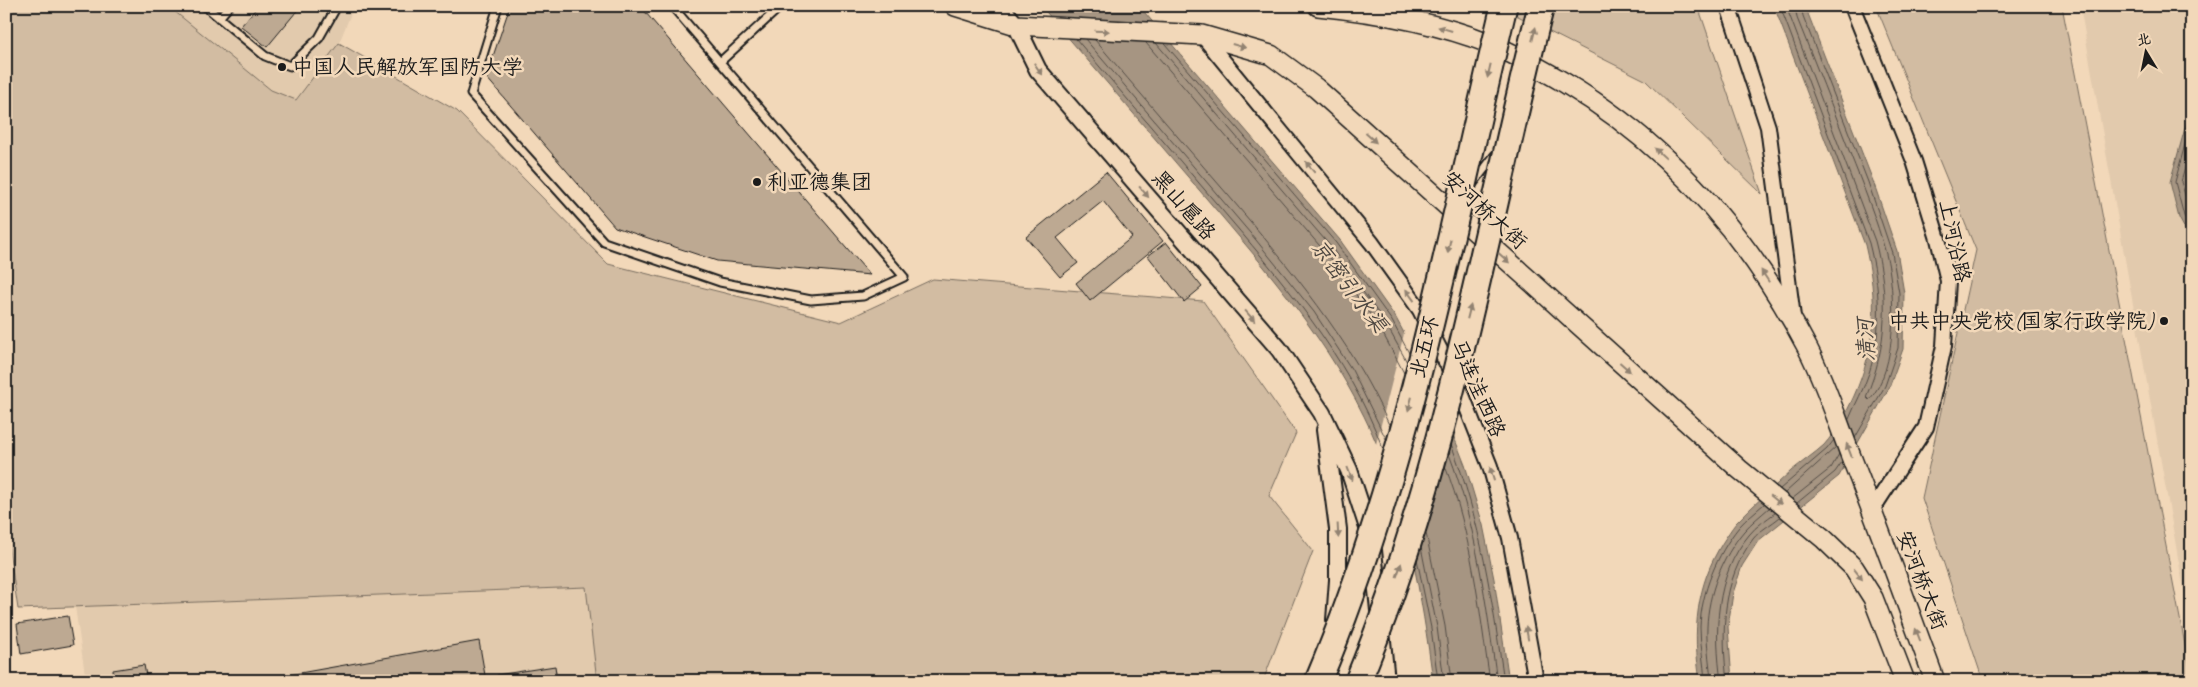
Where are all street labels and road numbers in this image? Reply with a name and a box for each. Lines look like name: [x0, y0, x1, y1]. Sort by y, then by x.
street label: 黑山扈路: [1147, 165, 1221, 245]
street label: 安河桥大街: [1437, 165, 1533, 255]
street label: 上河沿路: [1934, 197, 1976, 285]
street label: 北五环: [1404, 313, 1444, 381]
street label: 马连洼西路: [1445, 335, 1511, 441]
street label: 安河桥大街: [1891, 526, 1953, 634]

